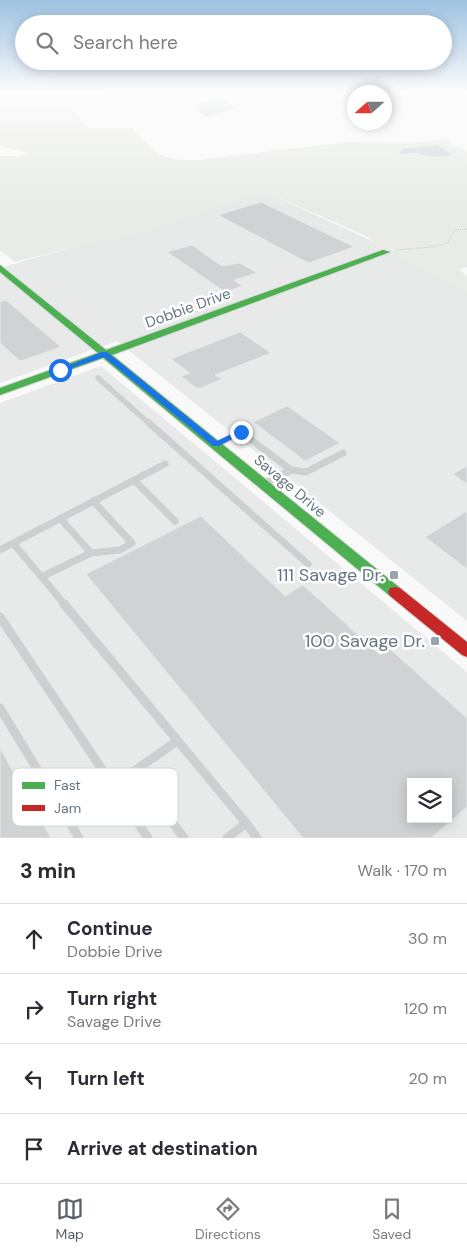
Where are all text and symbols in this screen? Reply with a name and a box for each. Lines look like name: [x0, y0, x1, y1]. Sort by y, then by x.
search box: [15, 15, 452, 70]
icon: search: [33, 29, 61, 57]
text: Search here: [73, 30, 178, 55]
north arrow: [347, 85, 392, 130]
street label: Dobbie Drive: [142, 283, 234, 333]
route start: [49, 359, 72, 382]
route end: [230, 421, 253, 444]
street label: Savage Drive: [250, 450, 330, 522]
place label: 111 Savage Dr.: [277, 563, 384, 587]
marker: 111 Savage Dr.: [388, 569, 400, 581]
place label: 100 Savage Dr.: [305, 629, 425, 653]
marker: 100 Savage Dr.: [429, 635, 441, 647]
legend: [12, 768, 178, 826]
text: Fast: [54, 776, 81, 794]
map controls: [407, 778, 452, 823]
button: layers: [407, 778, 452, 823]
text: Jam: [54, 799, 81, 817]
text: 3 min: [20, 857, 76, 885]
text: Walk · 170 m: [358, 860, 447, 881]
text: Continue: [67, 916, 153, 941]
icon: ahead: [20, 925, 48, 953]
text: 30 m: [408, 928, 447, 949]
text: Dobbie Drive: [67, 941, 163, 962]
text: Turn right: [67, 986, 157, 1011]
icon: right: [20, 995, 48, 1023]
text: 120 m: [403, 998, 447, 1019]
text: Savage Drive: [67, 1011, 161, 1032]
icon: left: [20, 1065, 48, 1093]
text: Turn left: [67, 1066, 145, 1091]
text: 20 m: [408, 1068, 447, 1089]
icon: arrive: [20, 1135, 48, 1163]
text: Arrive at destination: [67, 1136, 258, 1161]
tab: Map: [56, 1195, 84, 1243]
tab: Directions: [195, 1195, 261, 1243]
tab: Saved: [372, 1195, 411, 1243]

